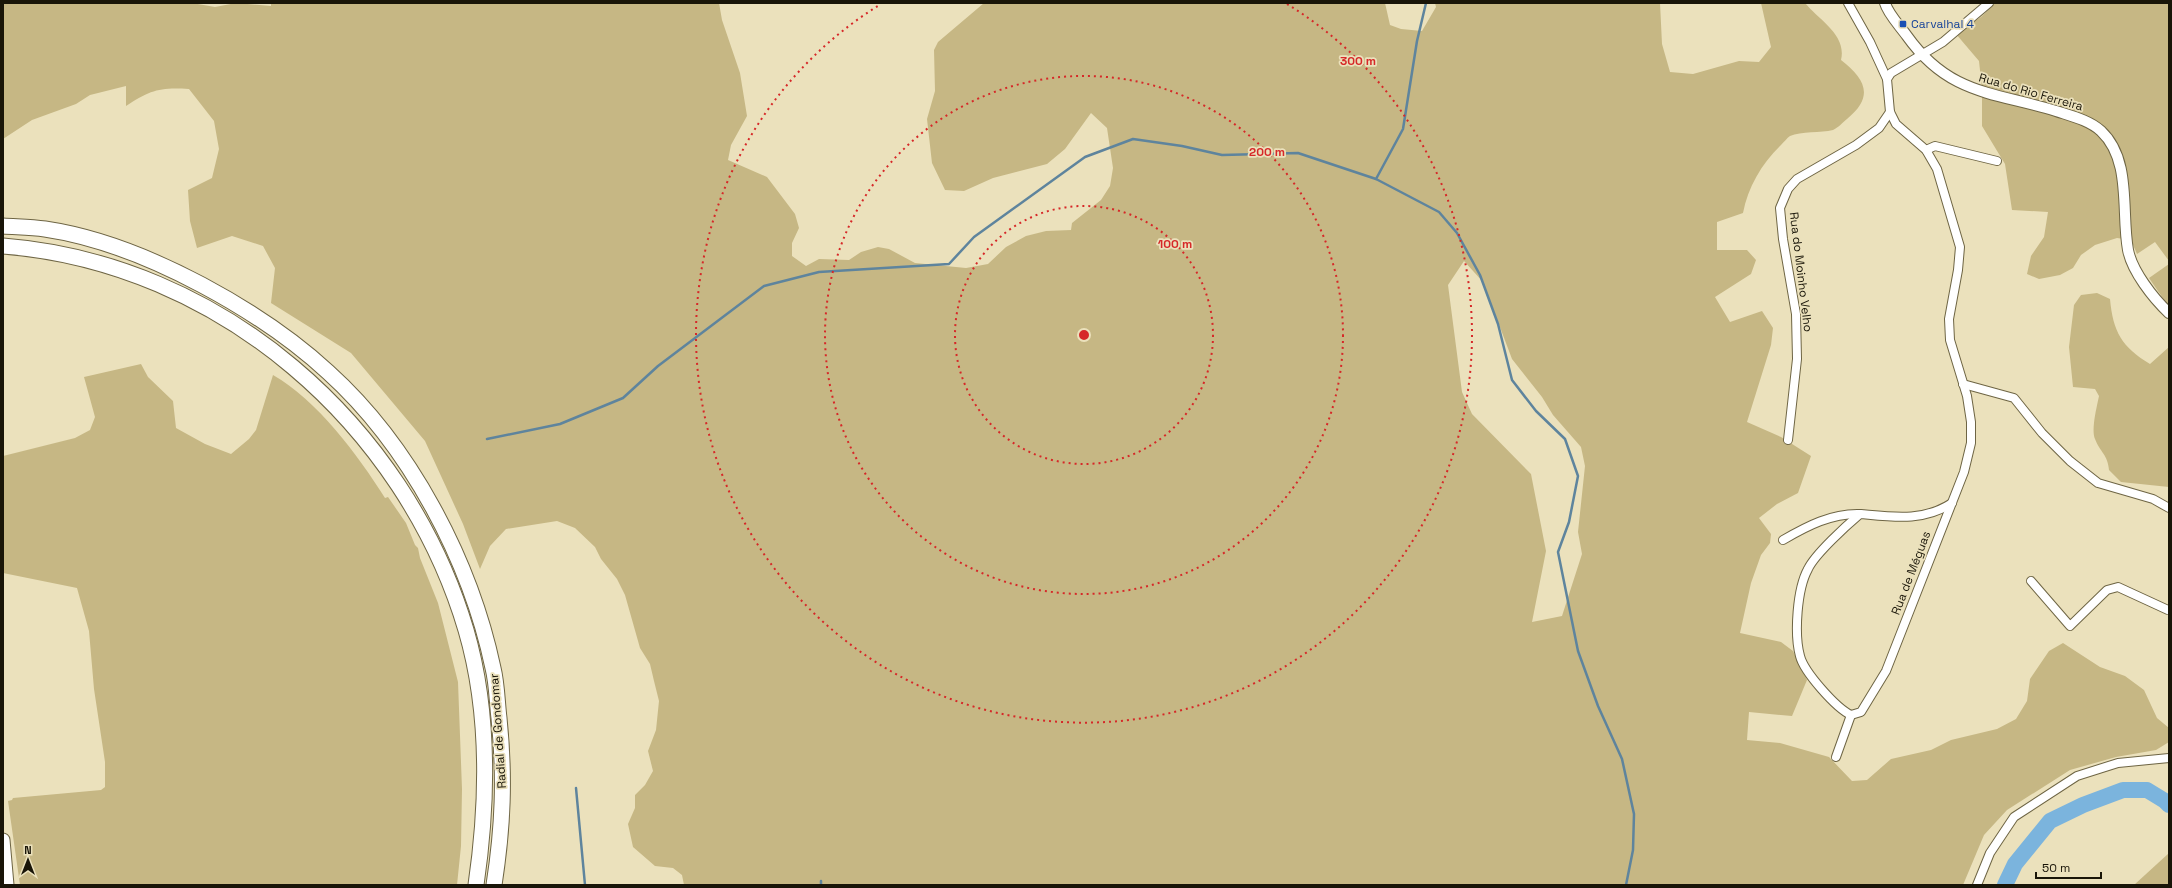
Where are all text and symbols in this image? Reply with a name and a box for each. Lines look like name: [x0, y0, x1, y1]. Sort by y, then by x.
place label: Carvalhal 4: [1911, 16, 1975, 32]
marker: Carvalhal 4: [1898, 19, 1908, 29]
text: 300 m: [1340, 53, 1376, 69]
street label: Rua do Rio Ferreira: [1977, 69, 2085, 115]
text: 200 m: [1249, 144, 1285, 160]
street label: Rua do Moinho Velho: [1786, 211, 1816, 333]
text: 100 m: [1158, 236, 1192, 252]
centre of rings: [1077, 328, 1091, 342]
street label: Rua de Méguas: [1888, 529, 1934, 617]
street label: Radial de Gondomar: [486, 672, 510, 789]
north arrow: [8, 840, 48, 880]
text: N: [24, 843, 32, 857]
scale bar: [2036, 854, 2101, 880]
text: 50 m: [2042, 860, 2070, 876]

